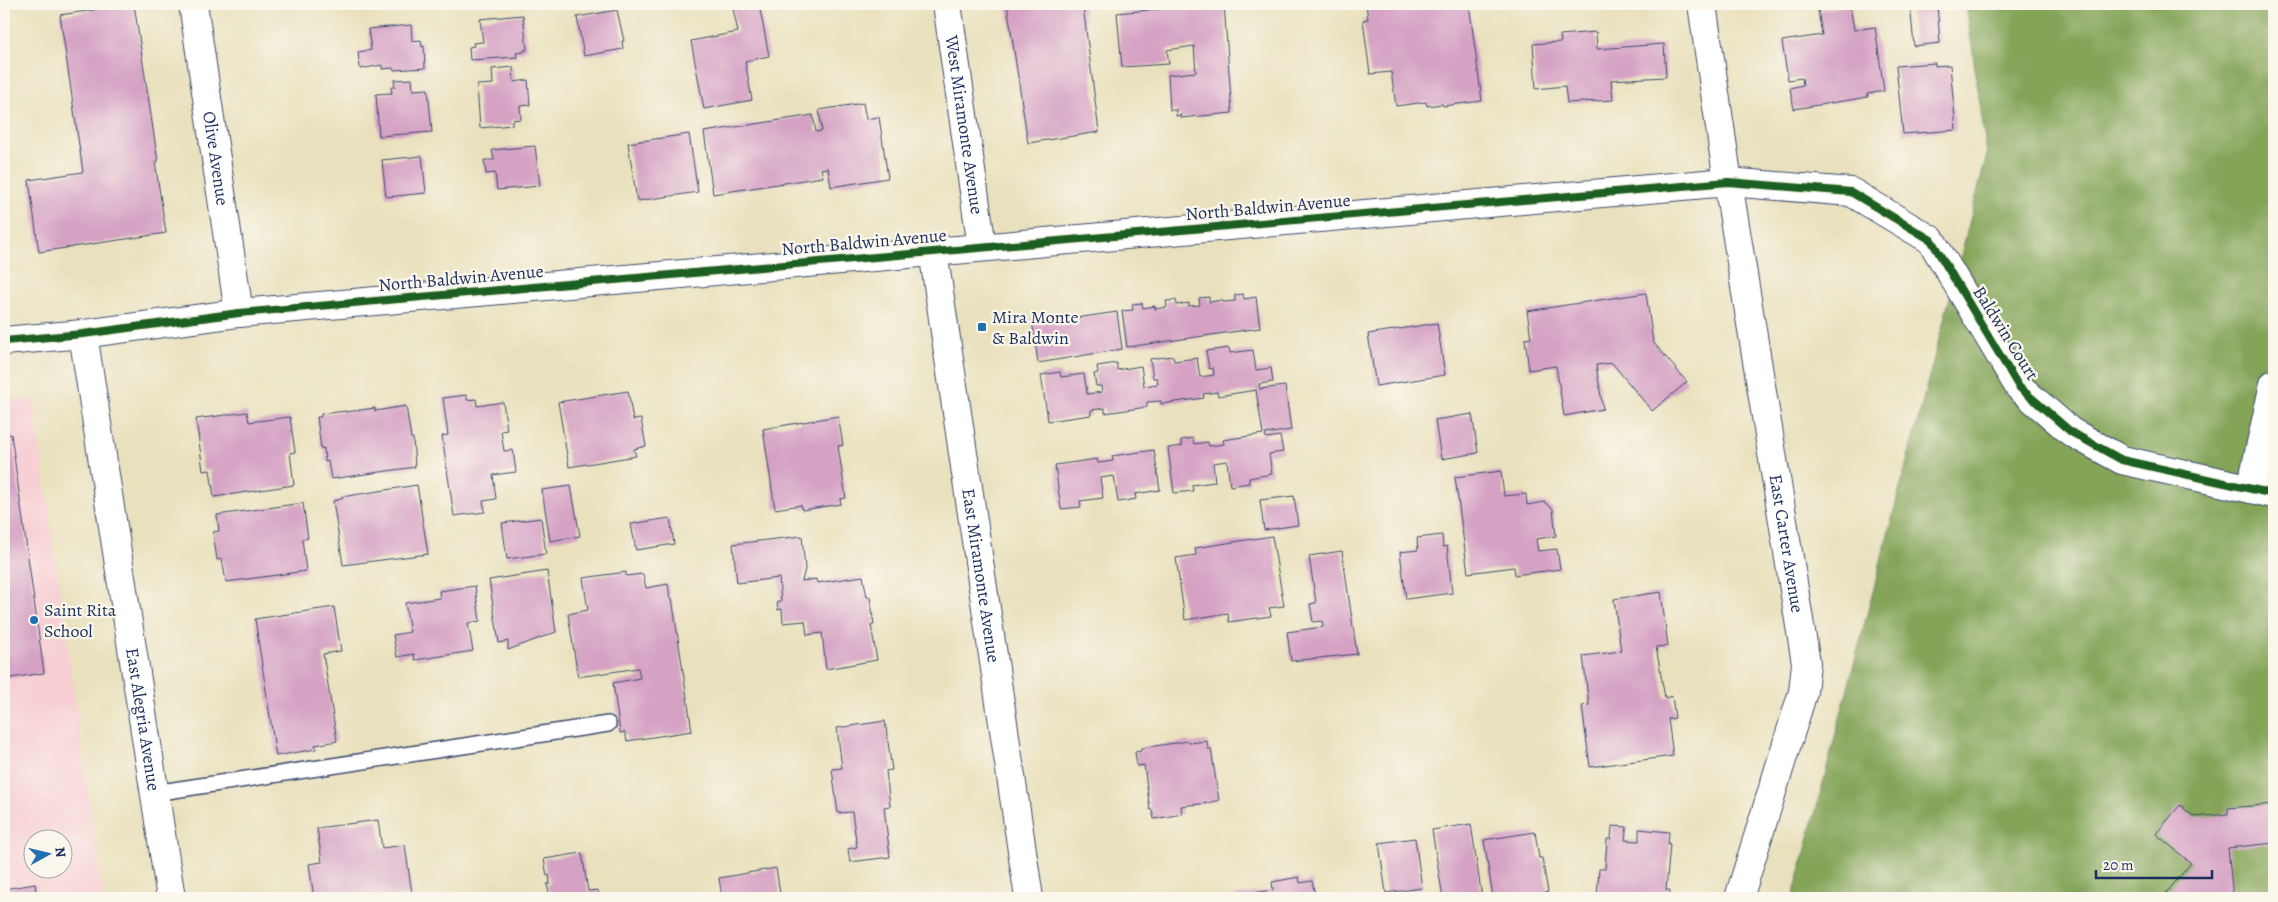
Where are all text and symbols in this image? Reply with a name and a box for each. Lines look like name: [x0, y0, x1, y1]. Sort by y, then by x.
street label: West Miramonte Avenue: [939, 33, 989, 216]
street label: Olive Avenue: [197, 110, 235, 207]
street label: North Baldwin Avenue: [1184, 188, 1352, 226]
street label: North Baldwin Avenue: [780, 223, 948, 261]
street label: North Baldwin Avenue: [377, 259, 545, 297]
street label: Baldwin Court: [1968, 281, 2045, 385]
place label: Mira Monte & Baldwin: [992, 305, 1079, 350]
marker: Mira Monte & Baldwin: [976, 321, 988, 333]
street label: East Carter Avenue: [1764, 472, 1810, 615]
street label: East Miramonte Avenue: [956, 487, 1006, 664]
place label: Saint Rita School: [44, 598, 117, 643]
marker: Saint Rita School: [28, 614, 40, 626]
street label: East Alegria Avenue: [120, 646, 166, 793]
north arrow: [22, 830, 72, 880]
text: N: [50, 846, 70, 859]
scale bar: [2096, 847, 2212, 879]
text: 20 m: [2103, 855, 2134, 875]

